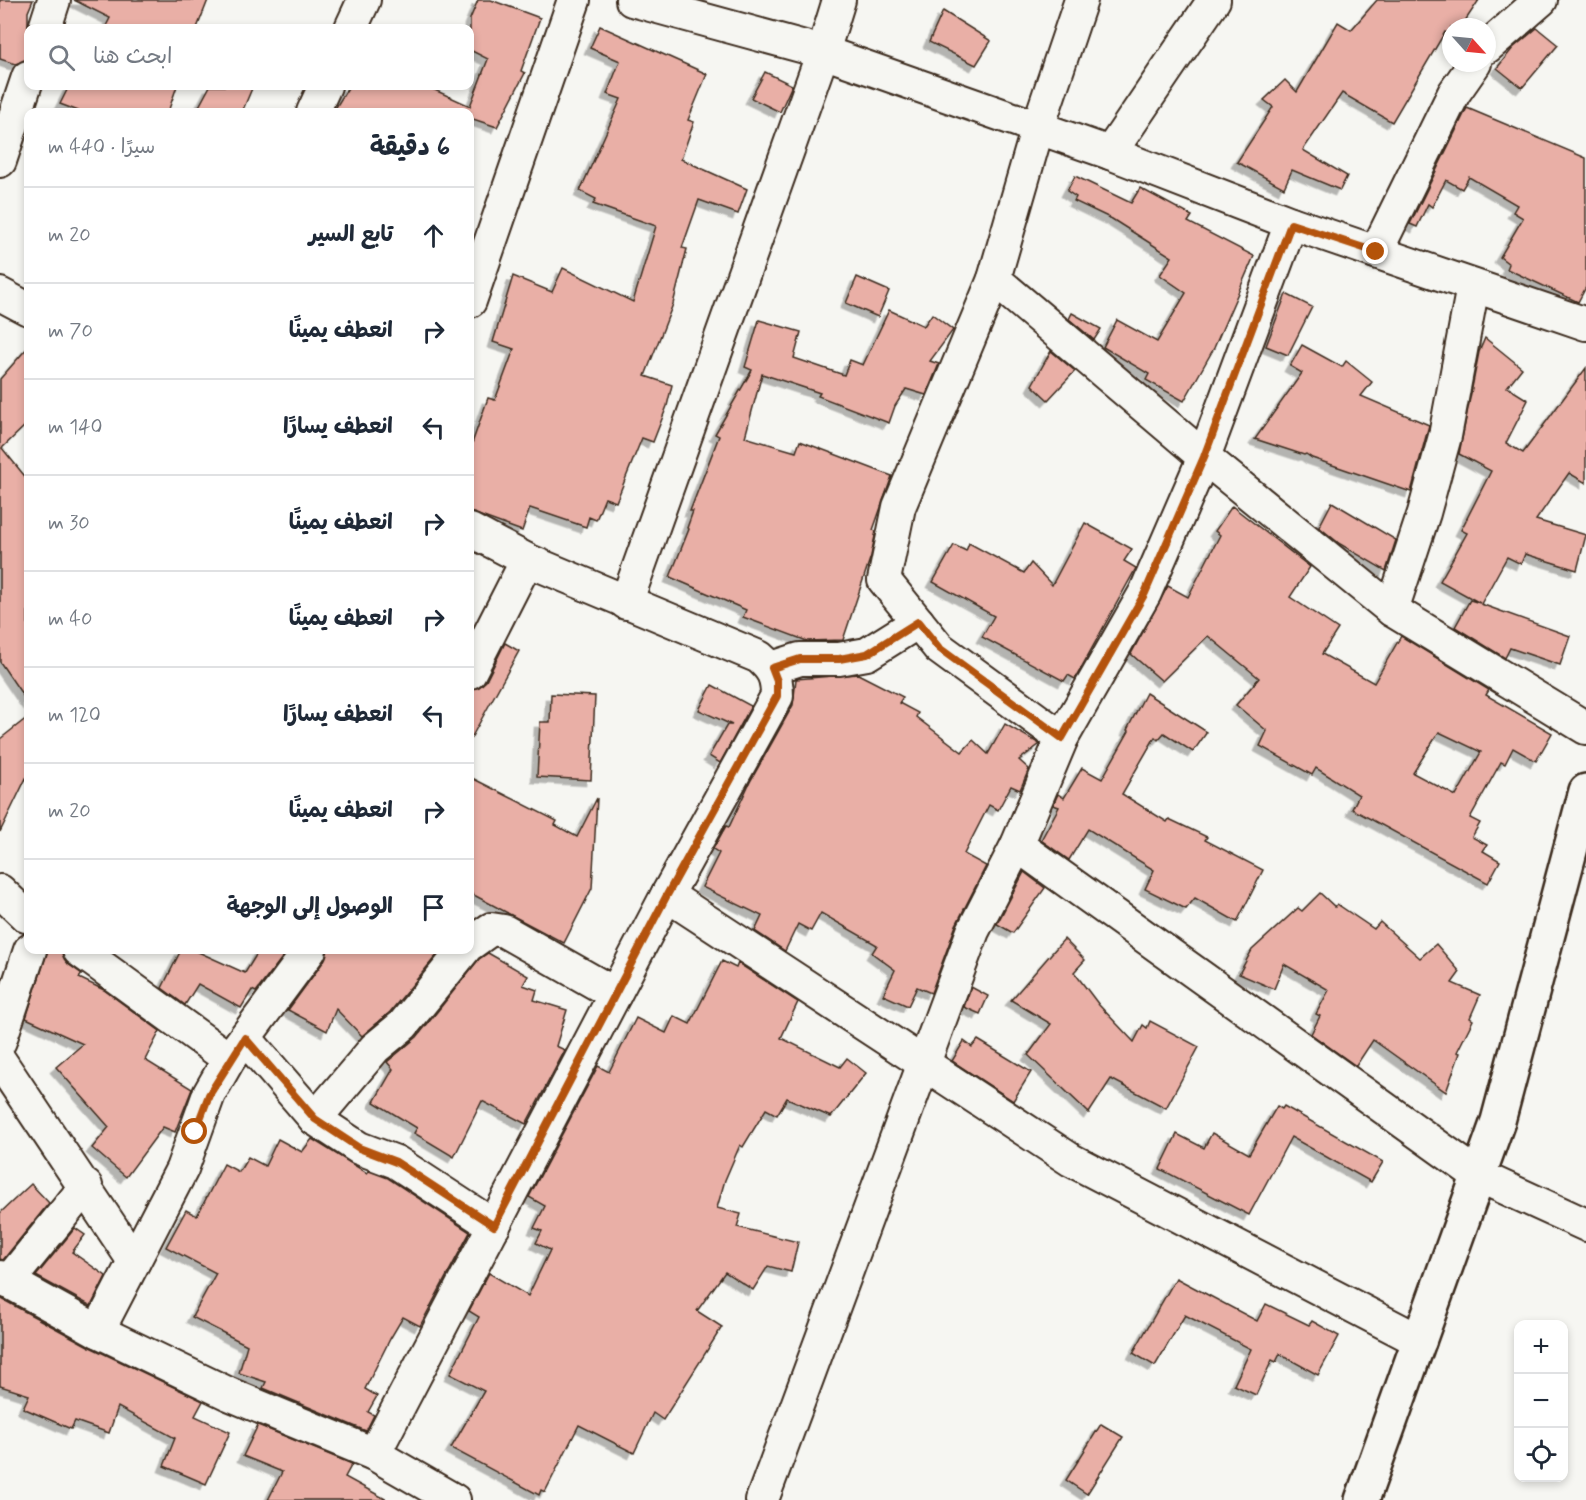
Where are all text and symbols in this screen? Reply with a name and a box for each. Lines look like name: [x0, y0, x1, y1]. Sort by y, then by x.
north arrow: [1442, 18, 1496, 72]
search box: [24, 24, 474, 90]
icon: search: [45, 41, 78, 74]
text: ابحث هنا: [93, 43, 173, 71]
text: 6 دقيقة: [370, 131, 450, 165]
text: سيرًا · 440 m: [48, 134, 155, 161]
icon: ahead: [417, 219, 450, 252]
text: تابع السير: [309, 221, 393, 249]
text: 20 m: [48, 222, 91, 249]
route end: [1362, 238, 1388, 264]
icon: right: [417, 315, 450, 348]
text: انعطف يمينًا: [289, 317, 393, 345]
text: 70 m: [48, 318, 93, 345]
icon: left: [417, 411, 450, 444]
text: انعطف يسارًا: [283, 413, 393, 441]
text: 140 m: [48, 414, 102, 441]
icon: right: [417, 507, 450, 540]
text: انعطف يمينًا: [289, 509, 393, 537]
text: 30 m: [48, 510, 90, 537]
icon: right: [417, 603, 450, 636]
text: انعطف يمينًا: [289, 605, 393, 633]
text: 40 m: [48, 606, 92, 633]
icon: left: [417, 699, 450, 732]
text: انعطف يسارًا: [283, 701, 393, 729]
text: 120 m: [48, 702, 101, 729]
icon: right: [417, 795, 450, 828]
text: انعطف يمينًا: [289, 797, 393, 825]
text: 20 m: [48, 798, 91, 825]
icon: arrive: [417, 891, 450, 924]
text: الوصول إلى الوجهة: [226, 893, 393, 921]
route start: [181, 1118, 207, 1144]
map controls: [1514, 1320, 1568, 1482]
button: +: [1514, 1320, 1568, 1374]
button: −: [1514, 1374, 1568, 1428]
button: locate: [1514, 1428, 1568, 1482]

